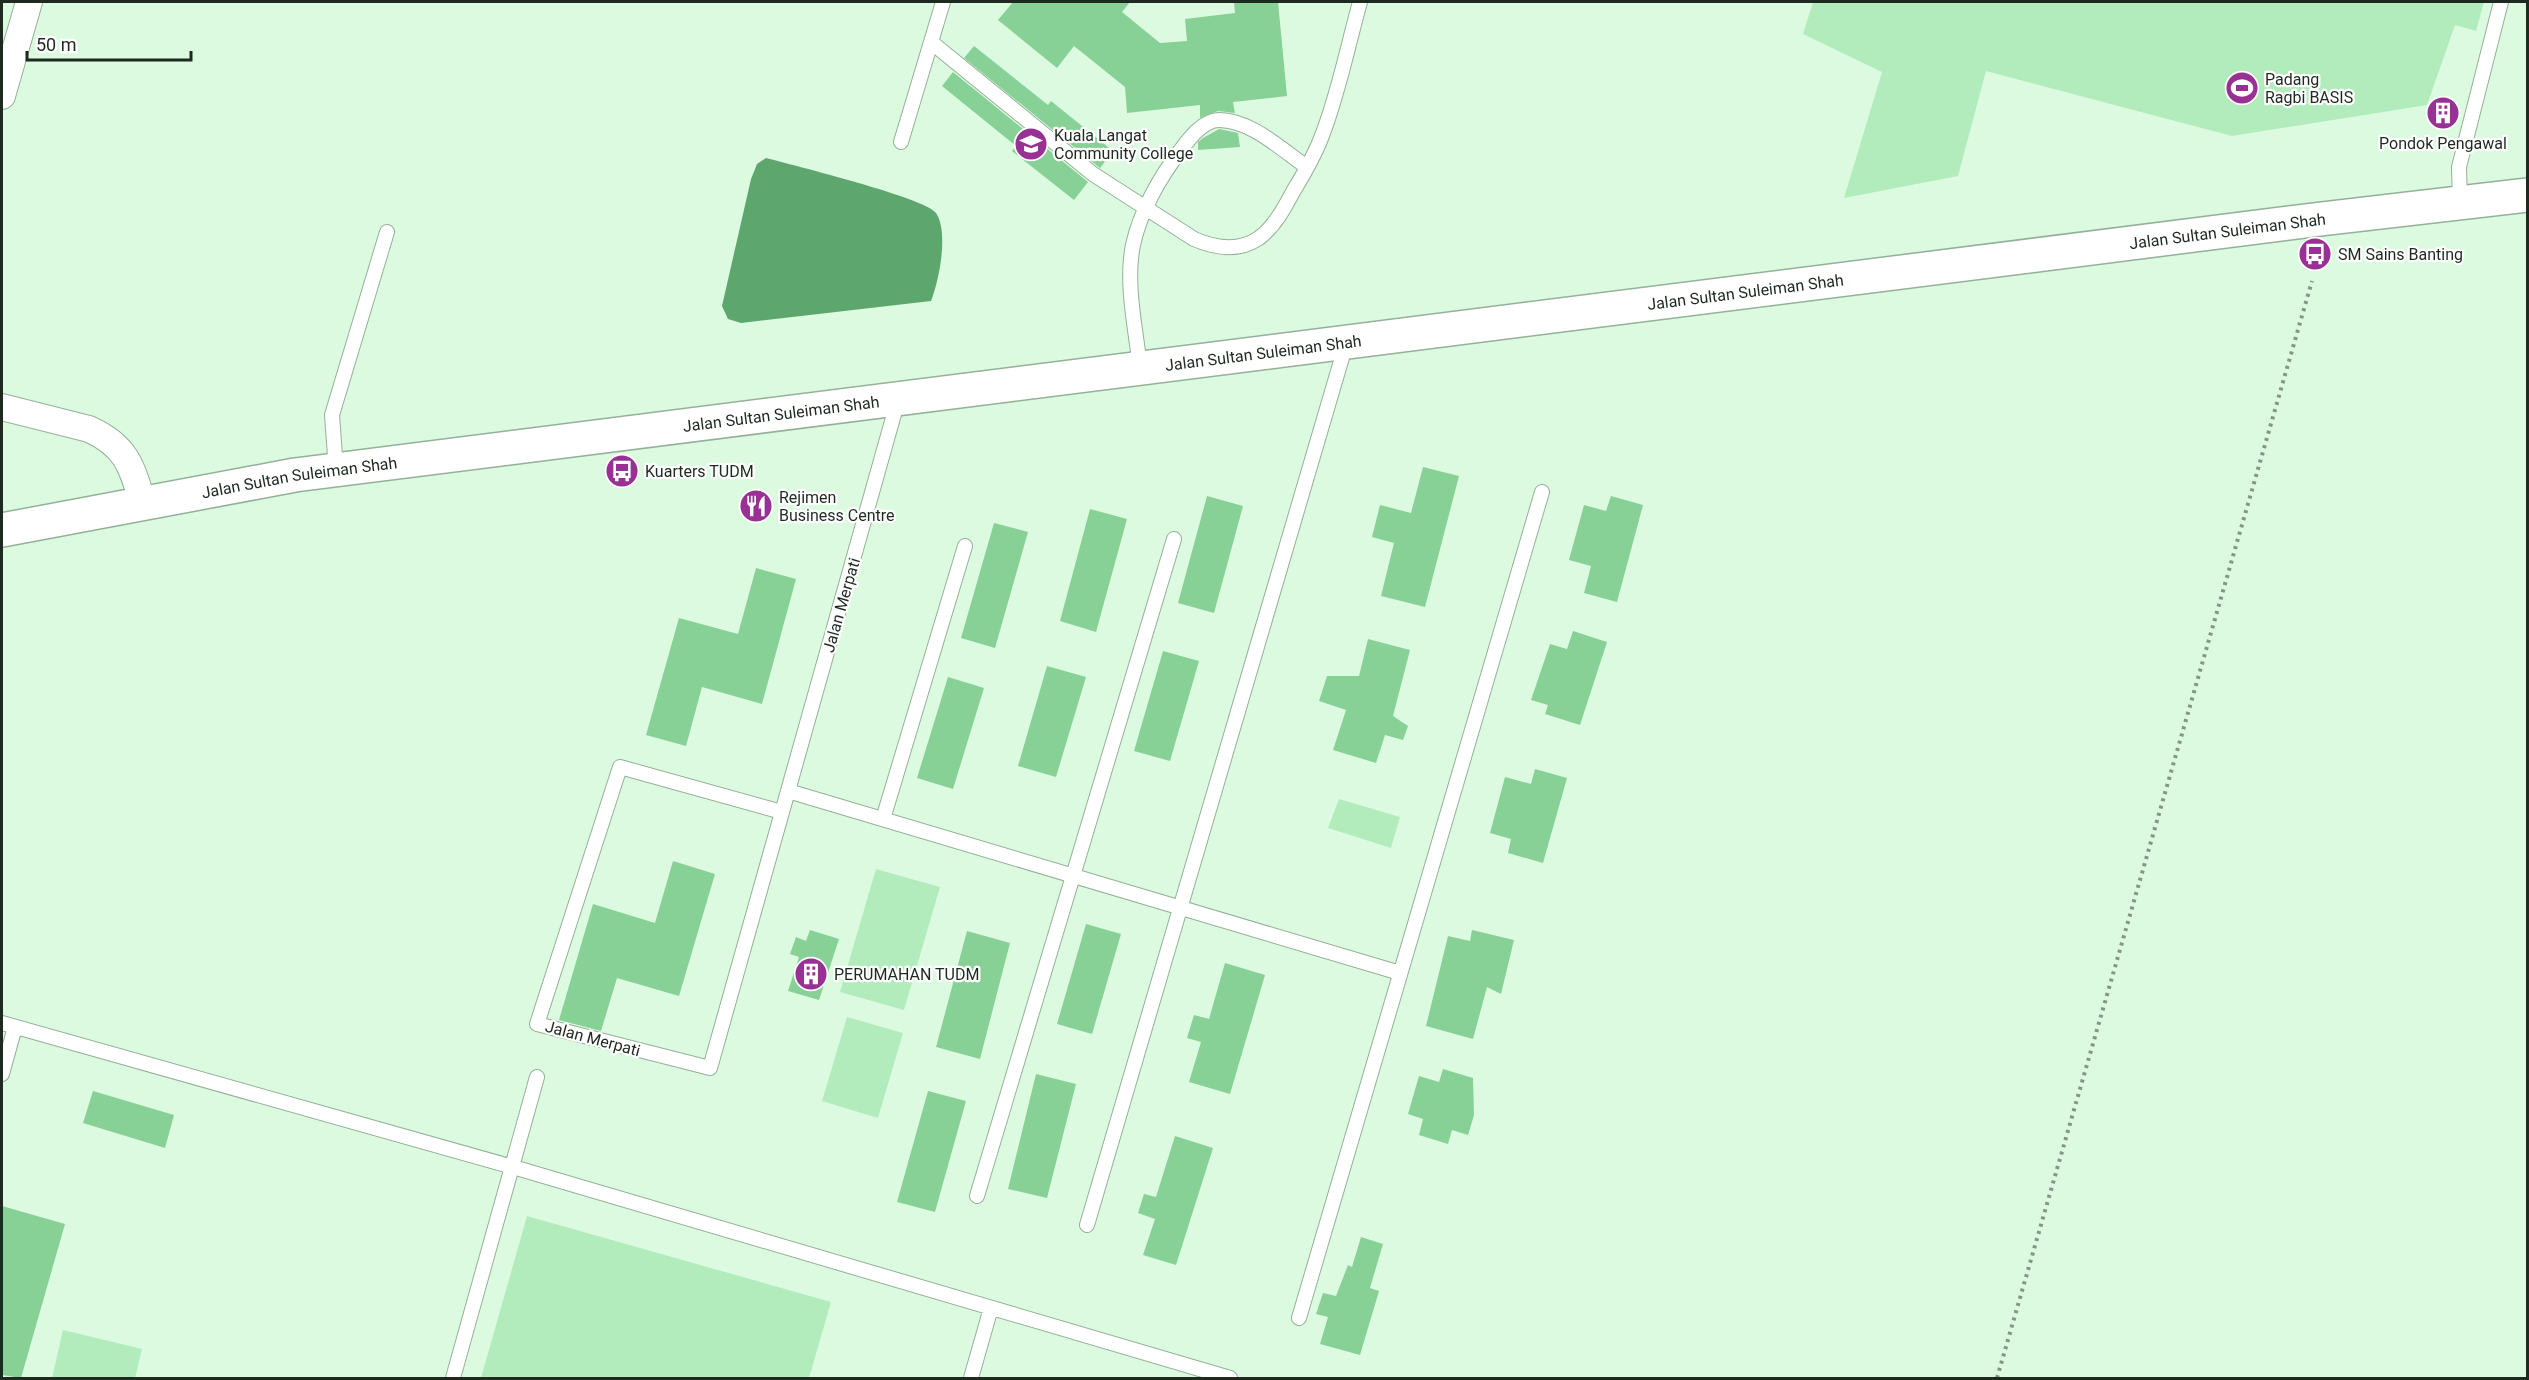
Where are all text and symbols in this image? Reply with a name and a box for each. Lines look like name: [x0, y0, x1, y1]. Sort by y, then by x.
scale bar: [27, 24, 190, 62]
text: 50 m: [36, 34, 76, 55]
sports icon: Padang Ragbi BASIS: [2224, 70, 2260, 106]
place label: Padang Ragbi BASIS: [2265, 70, 2353, 107]
building icon: Pondok Pengawal: [2425, 95, 2461, 131]
school or university icon: Kuala Langat Community College: [1013, 126, 1049, 162]
place label: Kuala Langat Community College: [1054, 126, 1193, 163]
place label: Pondok Pengawal: [2379, 134, 2507, 153]
street label: Jalan Sultan Suleiman Shah: [2128, 210, 2327, 253]
bus stop icon: SM Sains Banting: [2297, 236, 2333, 272]
place label: SM Sains Banting: [2338, 245, 2463, 264]
street label: Jalan Sultan Suleiman Shah: [1646, 270, 1845, 314]
street label: Jalan Sultan Suleiman Shah: [1164, 331, 1363, 375]
street label: Jalan Sultan Suleiman Shah: [682, 392, 880, 436]
street label: Jalan Sultan Suleiman Shah: [200, 453, 398, 502]
bus stop icon: Kuarters TUDM: [604, 453, 640, 489]
place label: Kuarters TUDM: [645, 462, 754, 481]
restaurant icon: Rejimen Business Centre: [738, 488, 774, 524]
place label: Rejimen Business Centre: [779, 488, 894, 525]
street label: Jalan Merpati: [819, 556, 864, 655]
building icon: PERUMAHAN TUDM: [793, 956, 829, 992]
place label: PERUMAHAN TUDM: [834, 965, 979, 984]
street label: Jalan Merpati: [543, 1017, 642, 1060]

